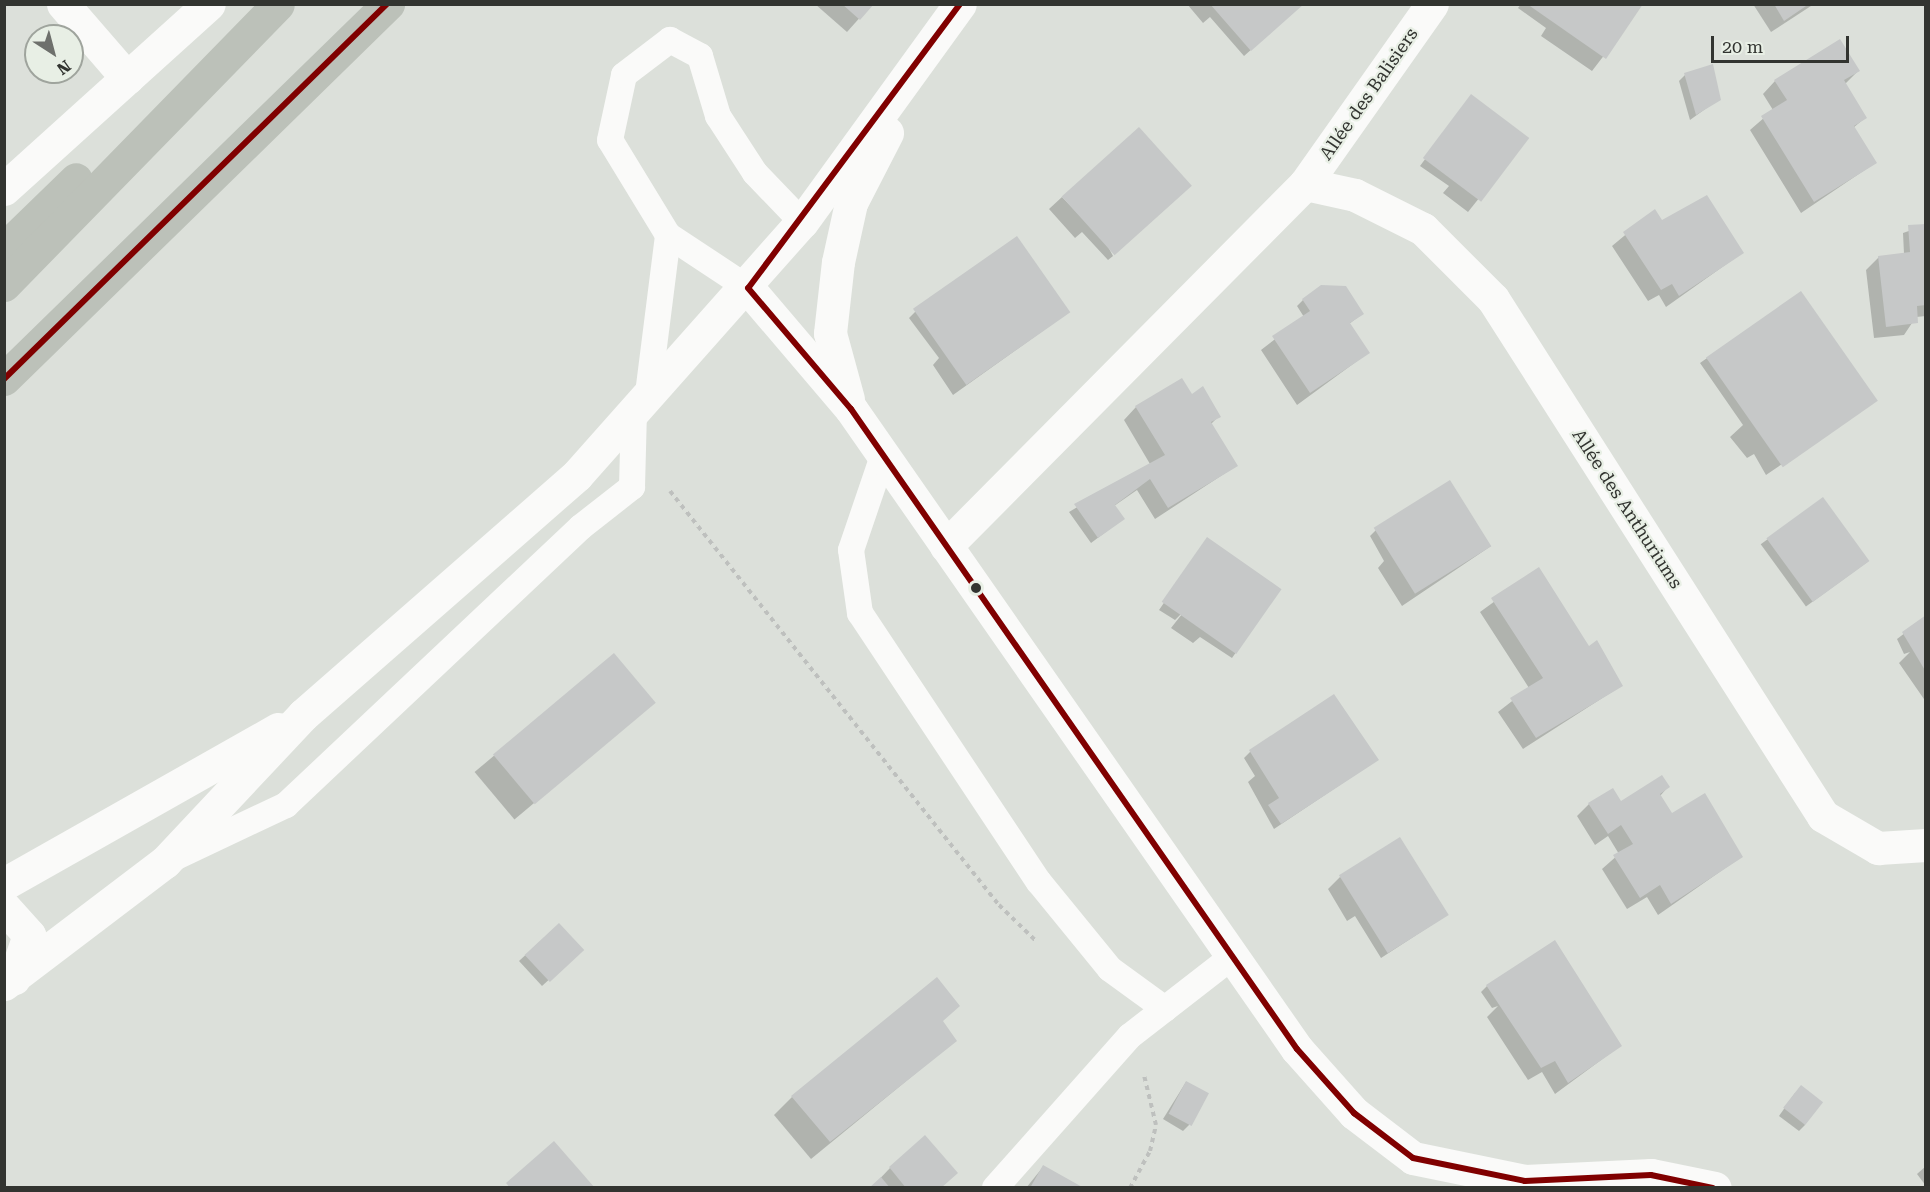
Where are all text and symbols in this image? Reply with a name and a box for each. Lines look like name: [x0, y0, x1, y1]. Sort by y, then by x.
north arrow: [24, 24, 84, 84]
street label: Allée des Balisiers: [1315, 24, 1423, 164]
scale bar: [1714, 24, 1852, 62]
text: 20 m: [1722, 36, 1763, 57]
text: N: [53, 56, 74, 79]
street label: Allée des Anthuriums: [1567, 425, 1687, 593]
unlabelled marker: [970, 582, 982, 594]

